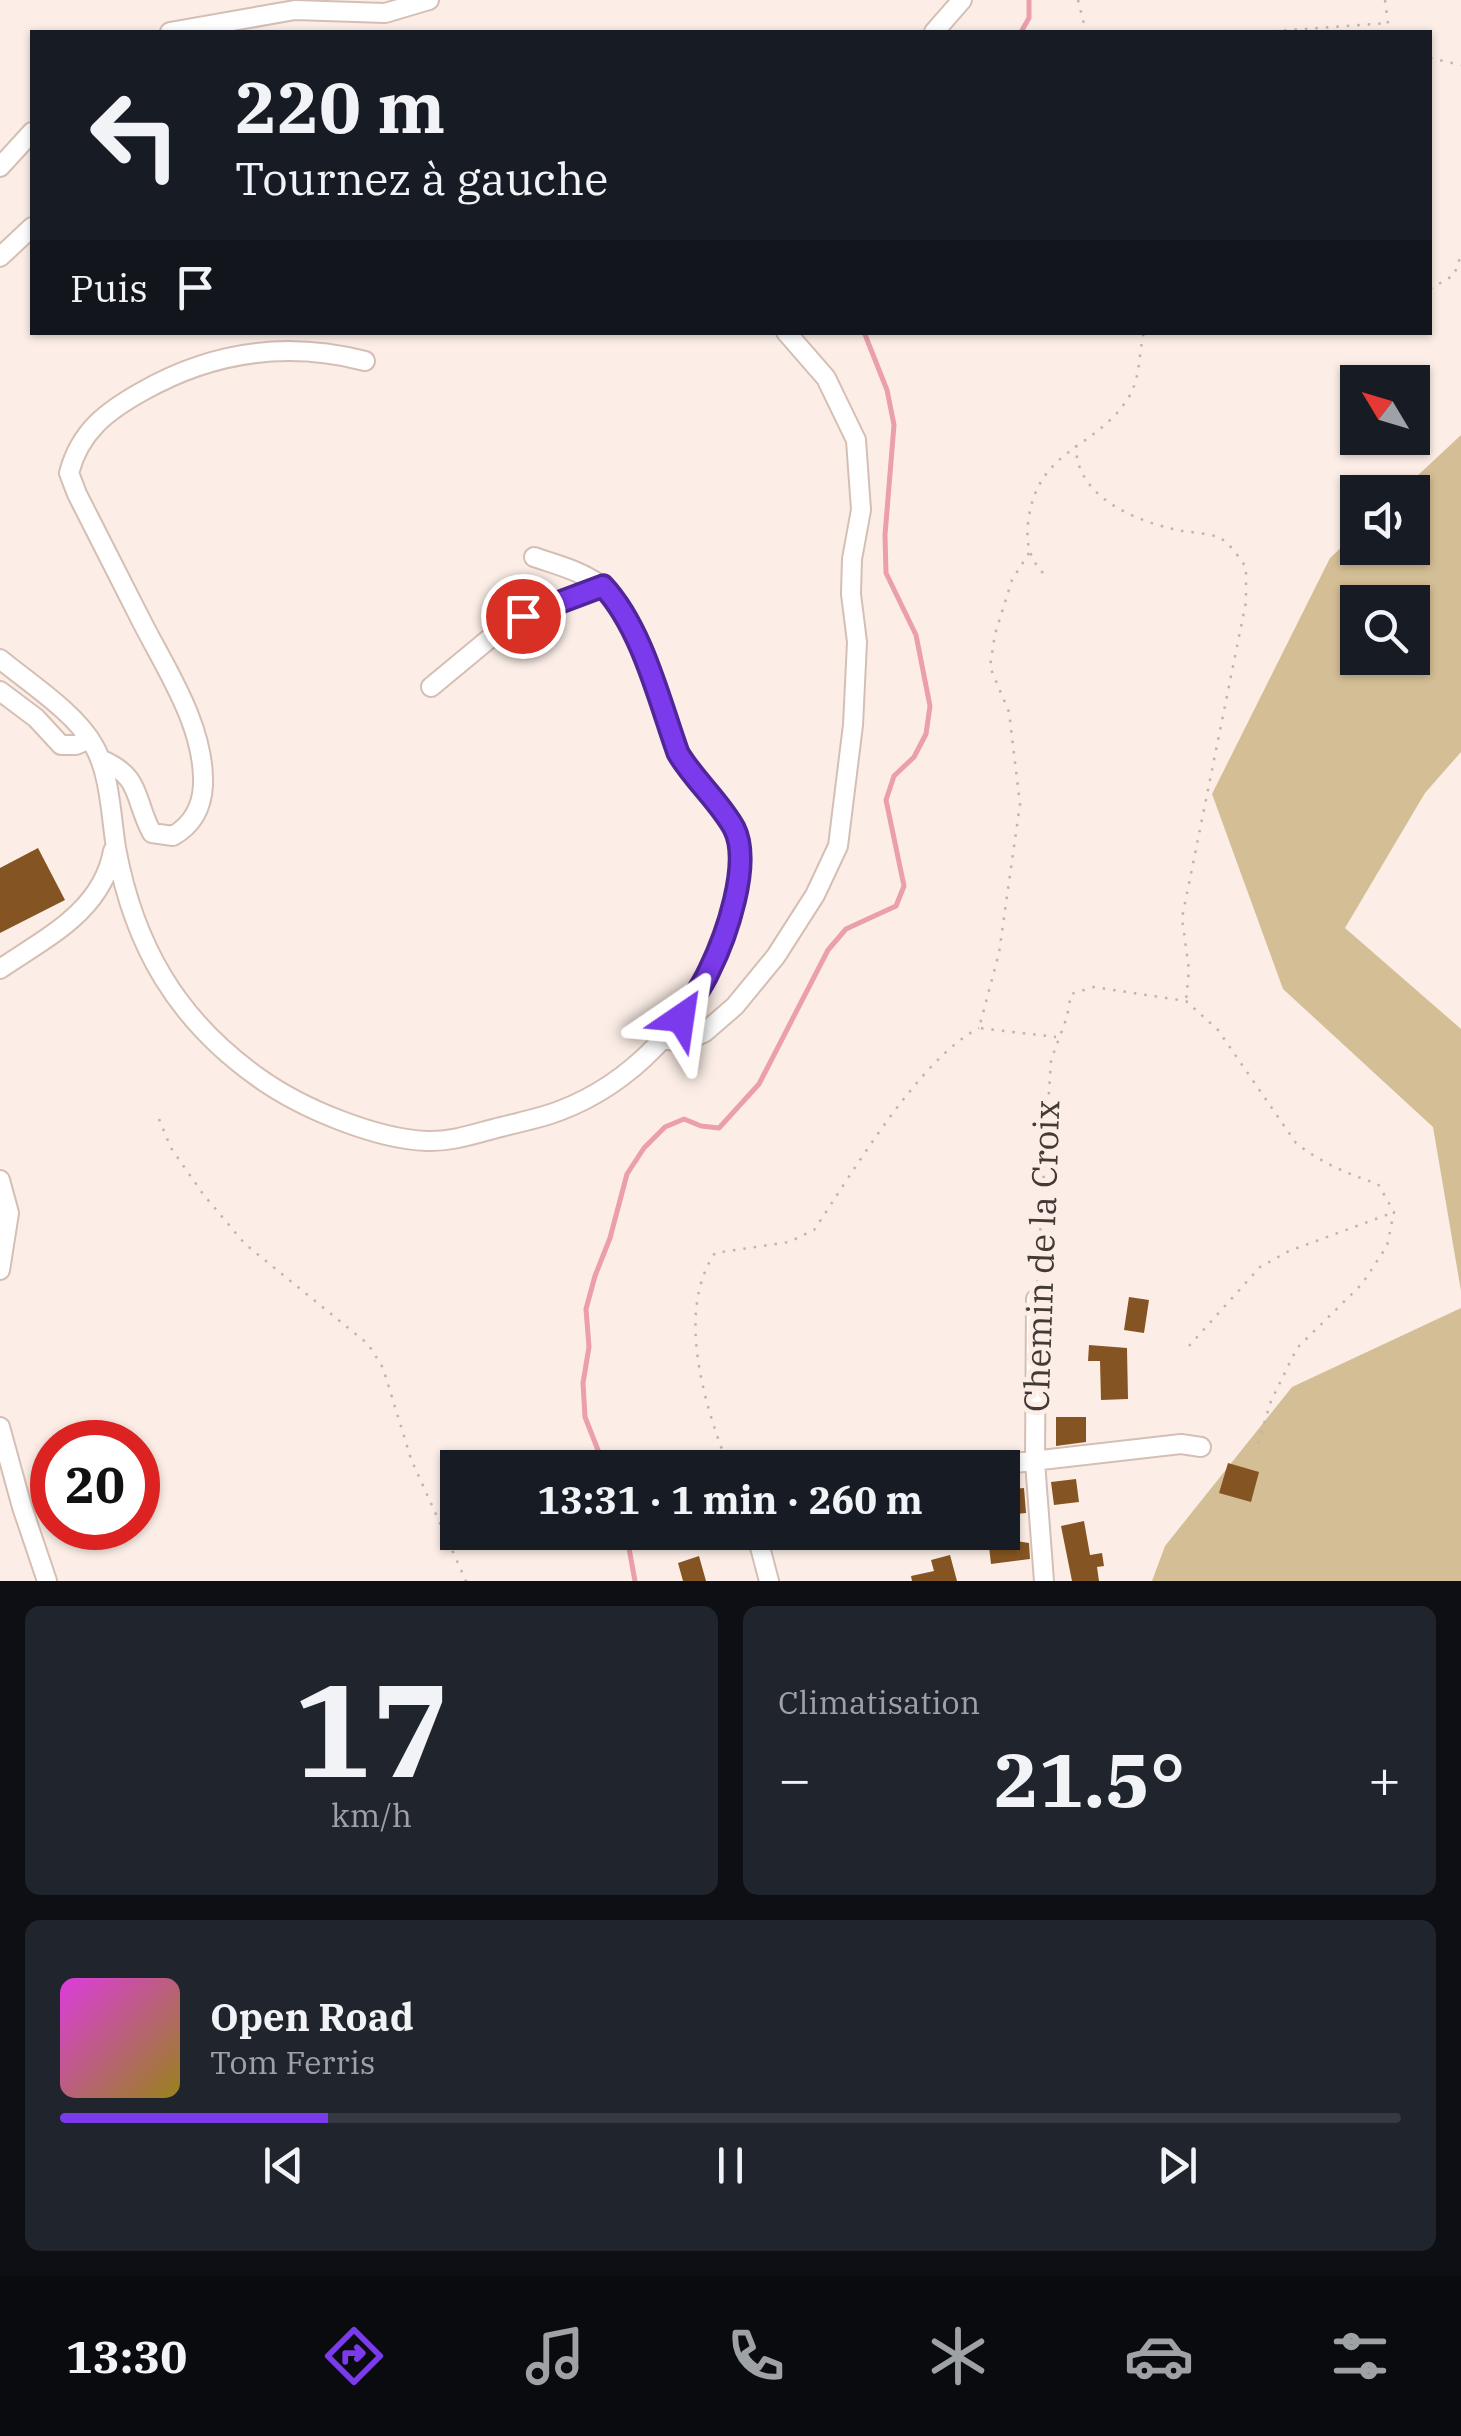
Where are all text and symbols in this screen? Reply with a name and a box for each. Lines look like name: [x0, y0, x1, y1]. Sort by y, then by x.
text: 220 m: [235, 61, 445, 152]
icon: left: [70, 70, 200, 200]
text: Tournez à gauche: [235, 149, 608, 207]
icon: arrive: [168, 260, 223, 315]
text: Puis: [70, 263, 148, 312]
north arrow: [1340, 365, 1430, 455]
map controls: [1340, 365, 1430, 675]
button: sound: [1340, 475, 1430, 565]
pin: [481, 574, 566, 659]
button: search: [1340, 585, 1430, 675]
icon: arrive: [496, 589, 551, 644]
position arrow: [629, 966, 733, 1070]
street label: Chemin de la Croix: [1013, 1099, 1069, 1413]
speed limit sign: 20: [30, 1420, 160, 1550]
text: 13:31 · 1 min · 260 m: [537, 1475, 923, 1524]
text: 17: [293, 1644, 450, 1813]
text: Climatisation: [778, 1681, 980, 1723]
text: 21.5°: [994, 1730, 1185, 1828]
text: −: [778, 1743, 811, 1814]
text: +: [1368, 1743, 1401, 1814]
text: km/h: [331, 1794, 412, 1836]
text: Open Road: [210, 1992, 414, 2041]
text: Tom Ferris: [210, 2041, 375, 2083]
icon: previous: [256, 2138, 311, 2193]
icon: pause: [703, 2138, 758, 2193]
icon: next: [1150, 2138, 1205, 2193]
icon: directions: [319, 2321, 389, 2391]
icon: music: [520, 2321, 590, 2391]
icon: phone: [721, 2321, 791, 2391]
icon: climate: [923, 2321, 993, 2391]
icon: car: [1124, 2321, 1194, 2391]
icon: filters: [1325, 2321, 1395, 2391]
text: 13:30: [66, 2327, 187, 2385]

